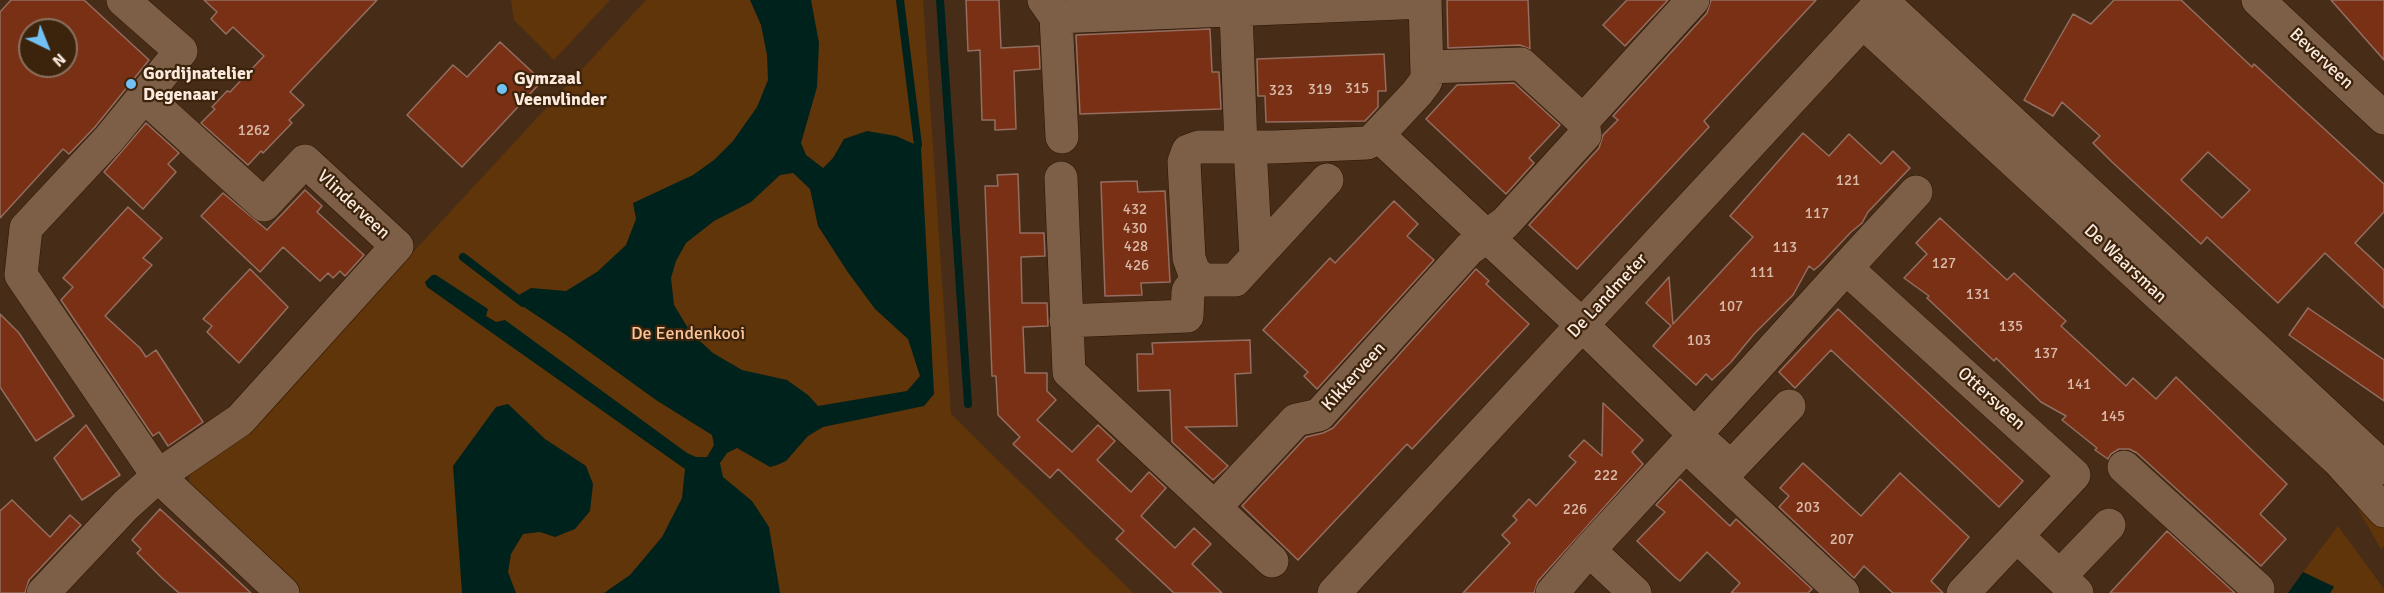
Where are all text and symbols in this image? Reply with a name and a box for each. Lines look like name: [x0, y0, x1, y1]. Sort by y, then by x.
north arrow: [18, 18, 78, 78]
street label: Beverveen: [2285, 24, 2357, 94]
text: N: [48, 49, 70, 71]
place label: Gordijnatelier Degenaar: [143, 63, 253, 106]
place label: Gymzaal Veenvlinder: [514, 68, 607, 110]
marker: Gordijnatelier Degenaar: [124, 77, 138, 91]
house number: 315: [1345, 80, 1369, 98]
house number: 319: [1308, 81, 1332, 99]
marker: Gymzaal Veenvlinder: [495, 82, 509, 96]
house number: 323: [1269, 82, 1293, 100]
house number: 1262: [238, 122, 270, 140]
street label: Vlinderveen: [312, 166, 394, 244]
house number: 121: [1836, 172, 1860, 190]
house number: 432: [1123, 201, 1147, 219]
house number: 117: [1805, 205, 1829, 223]
house number: 430: [1123, 220, 1147, 238]
street label: De Waarsman: [2079, 220, 2171, 308]
house number: 428: [1124, 238, 1148, 256]
house number: 113: [1773, 239, 1797, 257]
street label: De Landmeter: [1563, 249, 1653, 343]
house number: 127: [1932, 255, 1956, 273]
house number: 426: [1125, 257, 1149, 275]
house number: 111: [1750, 264, 1774, 282]
house number: 131: [1966, 286, 1990, 304]
house number: 107: [1719, 298, 1743, 316]
house number: 135: [1999, 318, 2023, 336]
park label: De Eendenkooi: [631, 323, 745, 345]
house number: 103: [1687, 332, 1711, 350]
street label: Kikkerveen: [1317, 338, 1391, 416]
house number: 137: [2034, 345, 2058, 363]
street label: Ottersveen: [1953, 363, 2029, 435]
house number: 141: [2067, 376, 2091, 394]
house number: 145: [2101, 408, 2125, 426]
house number: 222: [1594, 467, 1618, 485]
house number: 203: [1796, 499, 1820, 517]
house number: 226: [1563, 501, 1587, 519]
house number: 207: [1830, 531, 1854, 549]

